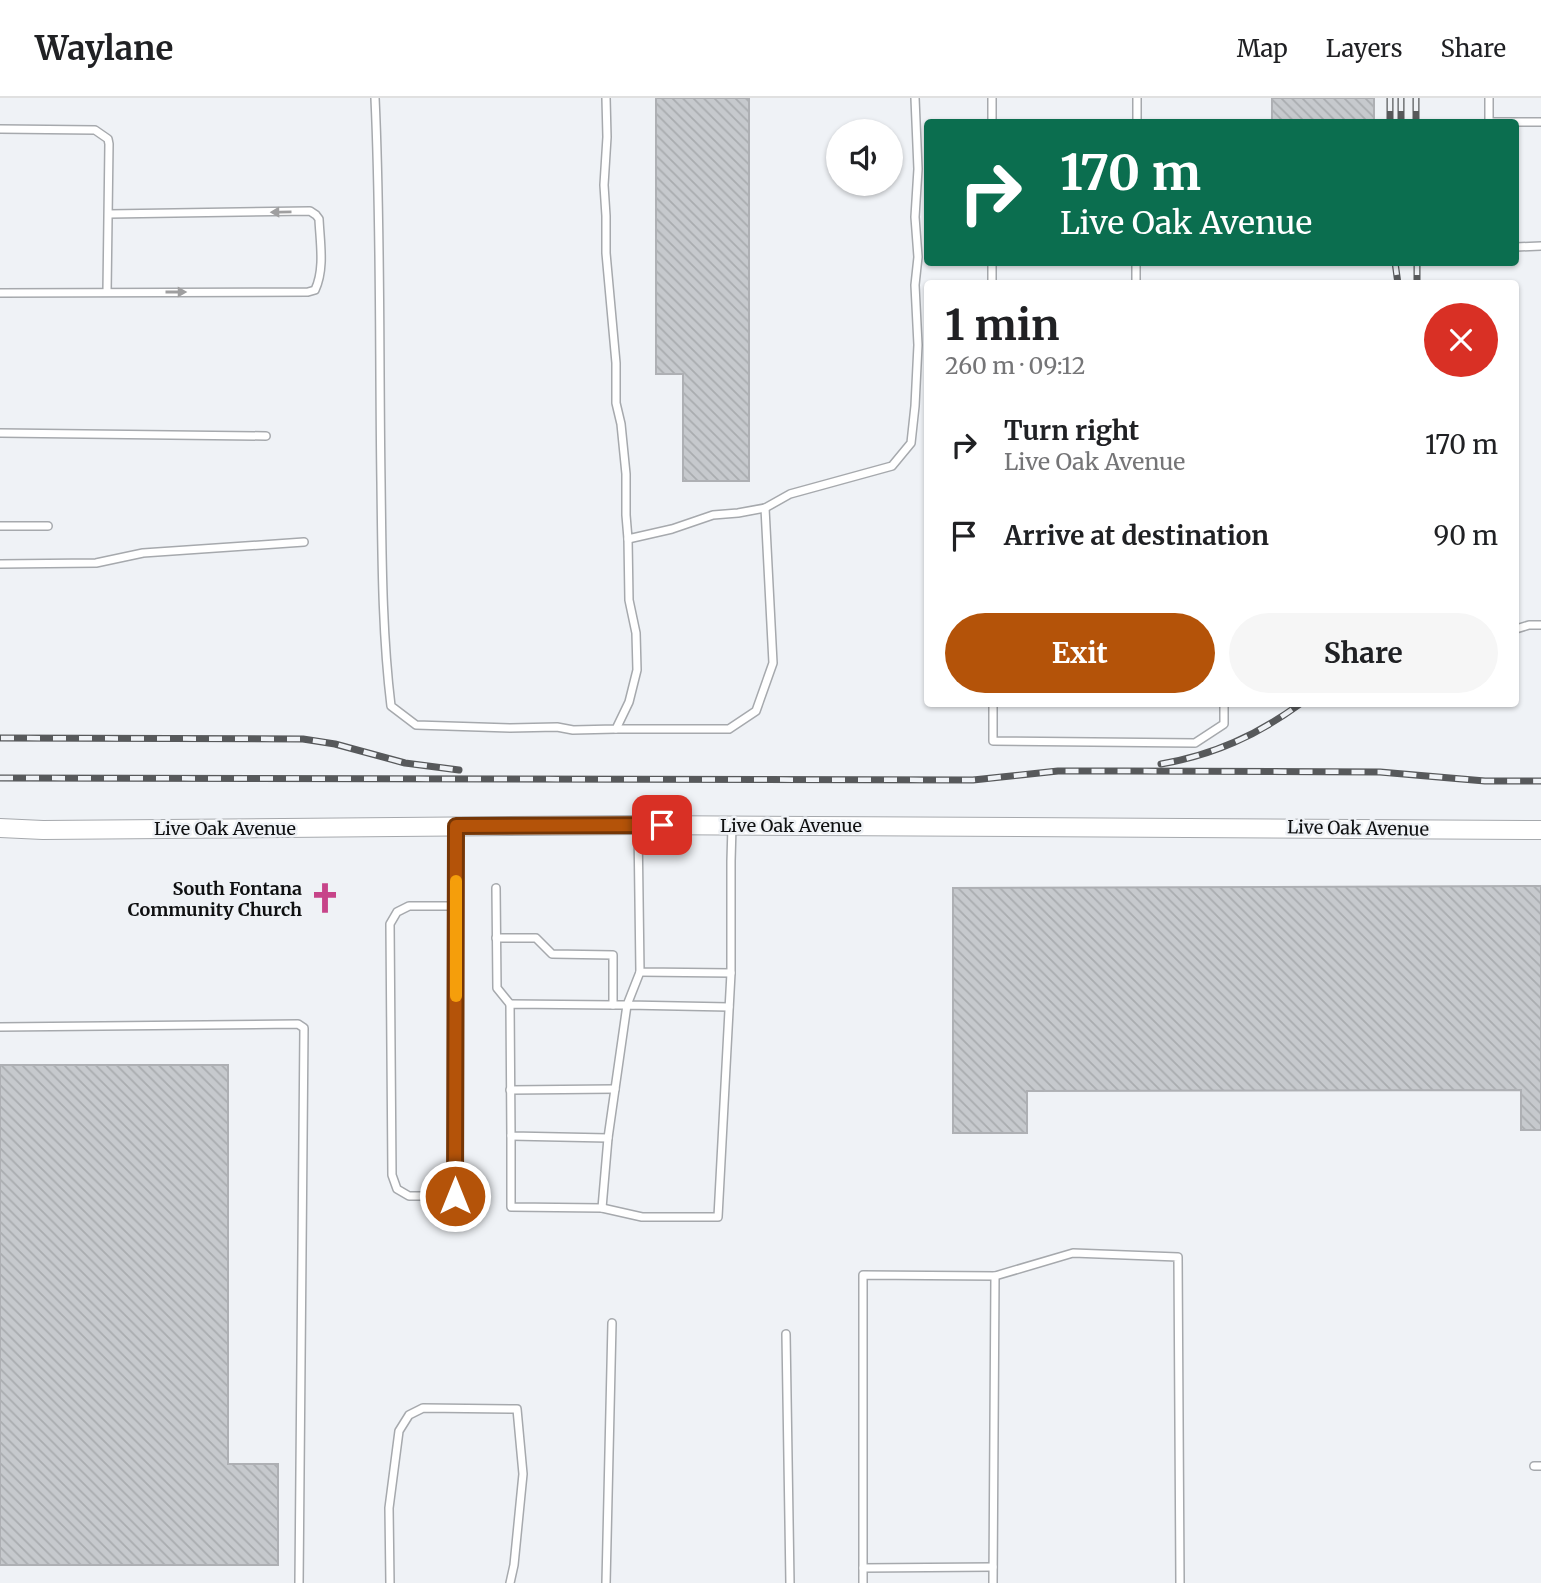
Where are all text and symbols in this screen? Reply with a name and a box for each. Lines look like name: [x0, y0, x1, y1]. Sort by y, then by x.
text: Waylane: [35, 28, 173, 69]
text: Map: [1237, 33, 1288, 64]
text: Layers: [1326, 33, 1402, 64]
text: Share: [1440, 33, 1506, 64]
map controls: [826, 119, 903, 196]
button: sound: [826, 119, 903, 196]
text: 170 m: [1060, 142, 1201, 203]
icon: right: [945, 147, 1036, 238]
text: Live Oak Avenue: [1060, 203, 1312, 243]
one-way arrow: [270, 206, 292, 218]
one-way arrow: [165, 286, 187, 298]
text: 1 min: [945, 299, 1059, 351]
button: close: [1424, 303, 1498, 377]
text: 260 m · 09:12: [945, 351, 1085, 380]
text: Turn right: [1004, 414, 1139, 447]
icon: right: [945, 426, 983, 464]
text: 170 m: [1425, 428, 1498, 461]
text: Live Oak Avenue: [1004, 447, 1185, 476]
icon: arrive: [945, 517, 983, 555]
text: Arrive at destination: [1004, 519, 1269, 552]
text: 90 m: [1434, 519, 1498, 552]
button: Exit: [945, 613, 1215, 693]
button: Share: [1229, 613, 1498, 693]
pin: [632, 795, 692, 855]
icon: arrive: [643, 806, 681, 844]
street label: Live Oak Avenue: [720, 814, 862, 837]
street label: Live Oak Avenue: [1287, 815, 1429, 841]
street label: Live Oak Avenue: [154, 817, 296, 840]
place label: South Fontana Community Church: [128, 877, 302, 921]
church icon: South Fontana Community Church: [308, 881, 342, 915]
position arrow: [418, 1159, 492, 1233]

